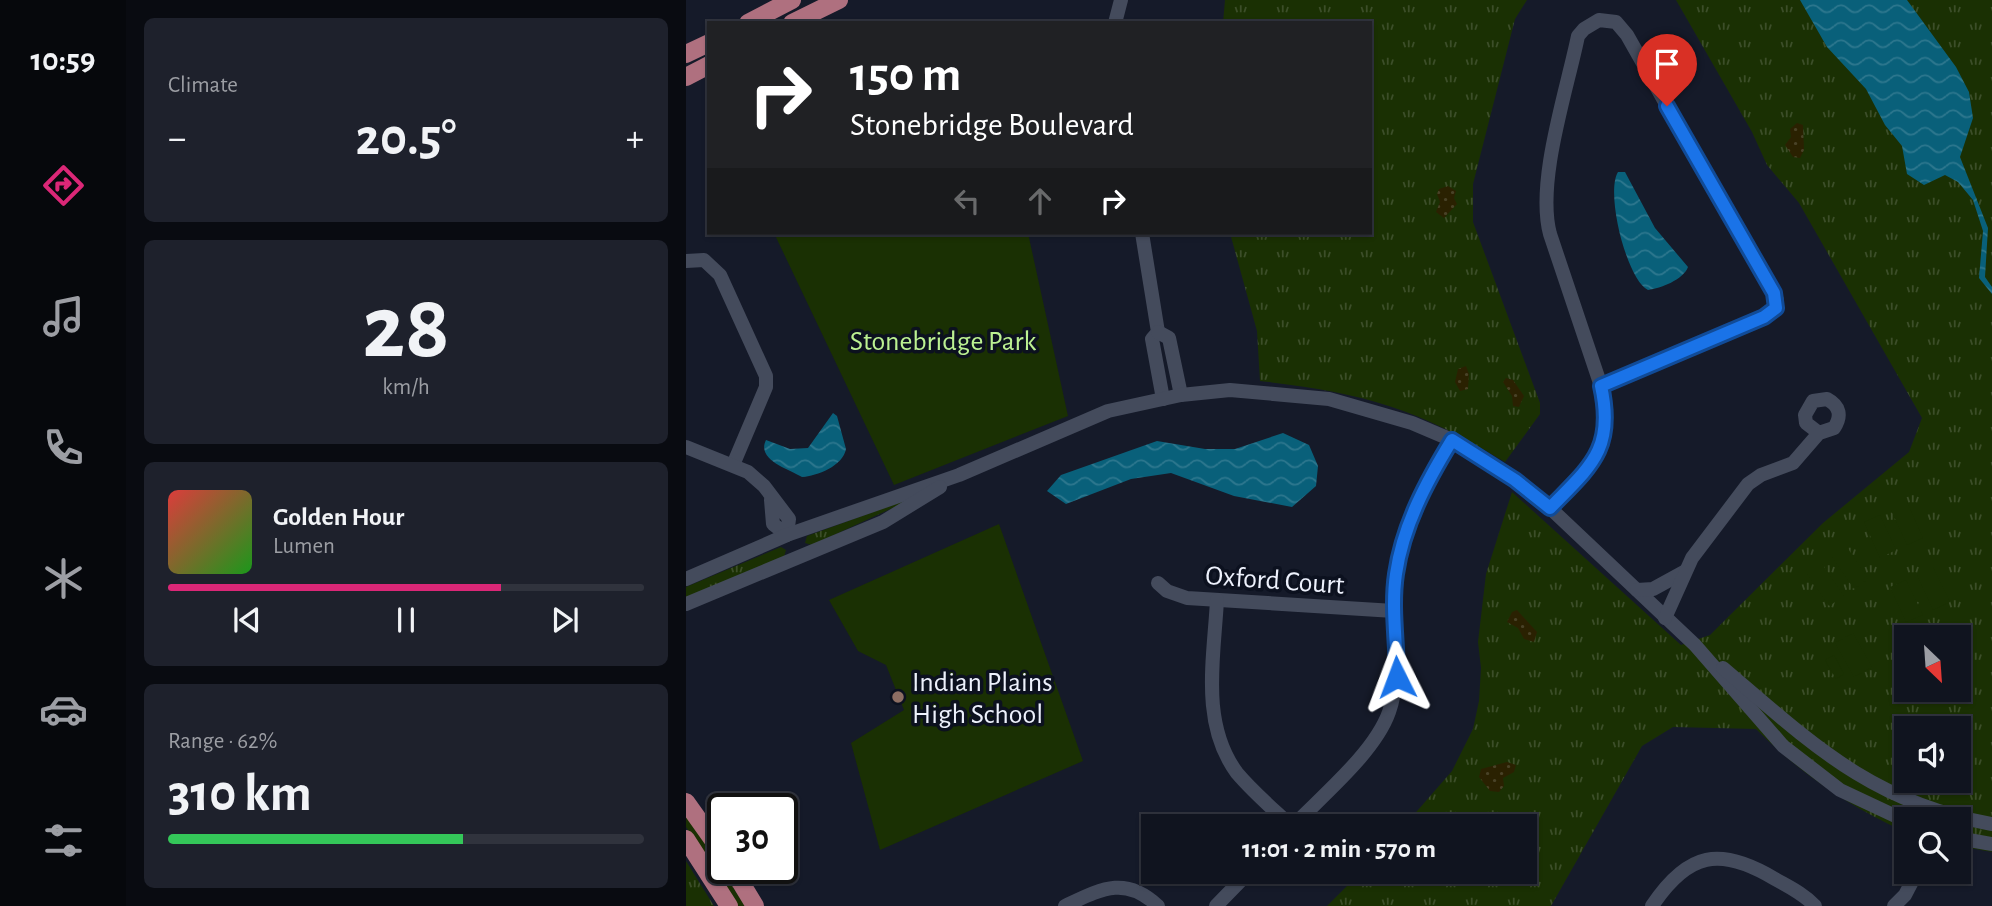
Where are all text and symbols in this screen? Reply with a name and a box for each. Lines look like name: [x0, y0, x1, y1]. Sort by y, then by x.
pin: [1637, 34, 1697, 106]
text: 10:59: [31, 44, 95, 76]
icon: arrive: [1648, 45, 1686, 83]
icon: right: [735, 49, 826, 140]
text: 150 m: [850, 51, 961, 100]
text: Climate: [168, 74, 238, 97]
text: Stonebridge Boulevard: [850, 109, 1134, 141]
text: 20.5°: [355, 112, 457, 164]
text: −: [168, 120, 186, 158]
text: +: [626, 120, 644, 158]
icon: directions: [39, 161, 88, 210]
icon: left: [948, 182, 986, 220]
icon: ahead: [1021, 182, 1059, 220]
icon: right: [1094, 182, 1132, 220]
text: 28: [362, 283, 450, 374]
icon: music: [39, 292, 88, 341]
park label: Stonebridge Park: [850, 328, 1036, 356]
text: km/h: [382, 376, 430, 399]
icon: phone: [39, 423, 88, 472]
text: Golden Hour: [273, 504, 404, 530]
text: Lumen: [273, 535, 335, 558]
icon: climate: [39, 554, 88, 603]
street label: Oxford Court: [1204, 562, 1345, 600]
icon: previous: [228, 601, 266, 639]
icon: pause: [387, 601, 425, 639]
icon: next: [546, 601, 584, 639]
north arrow: [1894, 625, 1970, 702]
map controls: [1894, 625, 1971, 884]
position arrow: [1360, 640, 1434, 714]
place label: Indian Plains High School: [912, 669, 1053, 729]
icon: car: [39, 685, 88, 734]
marker: Indian Plains High School: [890, 689, 906, 705]
button: sound: [1894, 716, 1971, 793]
text: Range · 62%: [168, 730, 277, 753]
text: 310 km: [168, 768, 312, 820]
speed limit sign: 30: [707, 793, 798, 884]
button: search: [1894, 807, 1971, 884]
icon: filters: [39, 816, 88, 865]
text: 11:01 · 2 min · 570 m: [1242, 836, 1436, 862]

